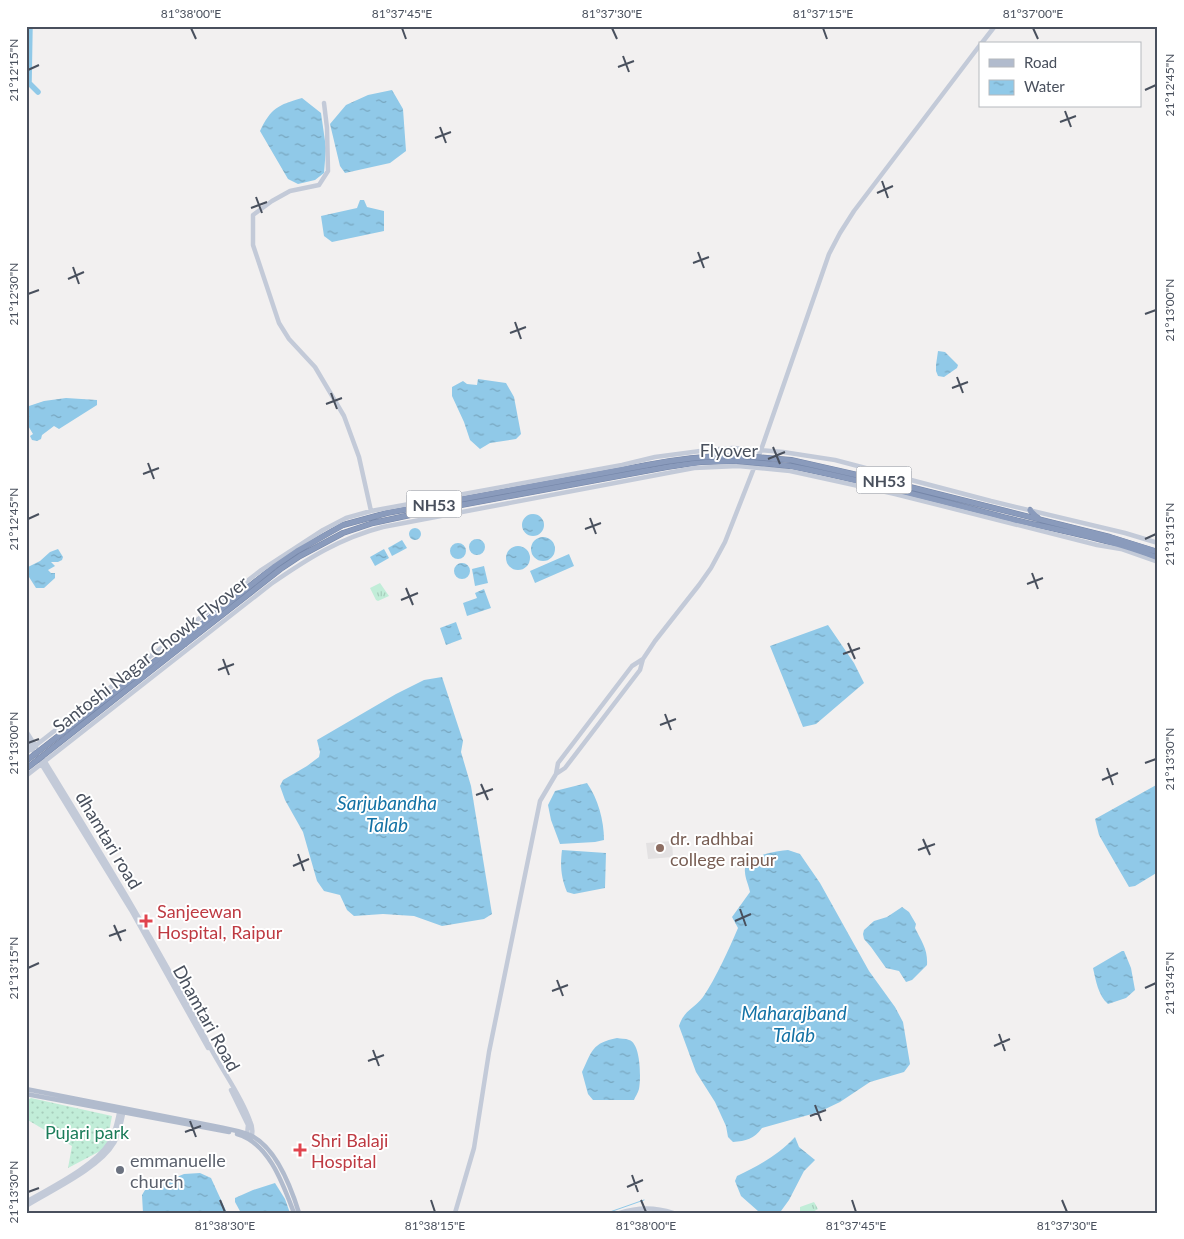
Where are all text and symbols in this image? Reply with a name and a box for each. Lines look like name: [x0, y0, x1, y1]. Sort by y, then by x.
text: 81°38'00"E: [161, 6, 221, 21]
text: 81°37'45"E: [372, 6, 432, 21]
text: 81°37'30"E: [582, 6, 642, 21]
text: 81°37'15"E: [793, 6, 853, 21]
text: 81°37'00"E: [1003, 6, 1063, 21]
text: 21°12'15"N: [6, 39, 21, 101]
legend: [979, 42, 1142, 108]
text: Road: [1024, 53, 1057, 71]
text: 21°12'45"N: [1162, 54, 1177, 116]
text: Water: [1024, 77, 1065, 95]
text: 21°12'30"N: [6, 263, 21, 325]
text: 21°13'00"N: [1162, 279, 1177, 341]
street label: Flyover: [700, 439, 759, 461]
road number: NH53: [856, 466, 912, 494]
text: 21°12'45"N: [6, 488, 21, 550]
road number: NH53: [406, 490, 462, 518]
text: 21°13'15"N: [1162, 503, 1177, 565]
street label: Santoshi Nagar Chowk Flyover: [48, 571, 252, 737]
text: 21°13'00"N: [6, 712, 21, 774]
text: 21°13'30"N: [1162, 728, 1177, 790]
street label: dhamtari road: [71, 787, 147, 893]
water label: Sarjubandha Talab: [337, 791, 437, 836]
place label: dr. radhbai college raipur: [670, 827, 777, 870]
marker: dr. radhbai college raipur: [654, 842, 666, 854]
place label: Sanjeewan Hospital, Raipur: [157, 900, 283, 943]
marker: Sanjeewan Hospital, Raipur: [139, 914, 153, 928]
text: 21°13'15"N: [6, 937, 21, 999]
text: 21°13'45"N: [1162, 952, 1177, 1014]
street label: Dhamtari Road: [169, 961, 245, 1075]
water label: Maharajband Talab: [741, 1001, 847, 1046]
park label: Pujari park: [45, 1121, 130, 1143]
place label: Shri Balaji Hospital: [311, 1129, 388, 1172]
marker: Shri Balaji Hospital: [293, 1143, 307, 1157]
place label: emmanuelle church: [130, 1149, 226, 1192]
text: 21°13'30"N: [6, 1161, 21, 1223]
marker: emmanuelle church: [114, 1164, 126, 1176]
text: 81°38'30"E: [195, 1218, 255, 1233]
text: 81°38'15"E: [405, 1218, 465, 1233]
text: 81°38'00"E: [616, 1218, 676, 1233]
text: 81°37'45"E: [826, 1218, 886, 1233]
text: 81°37'30"E: [1037, 1218, 1097, 1233]

